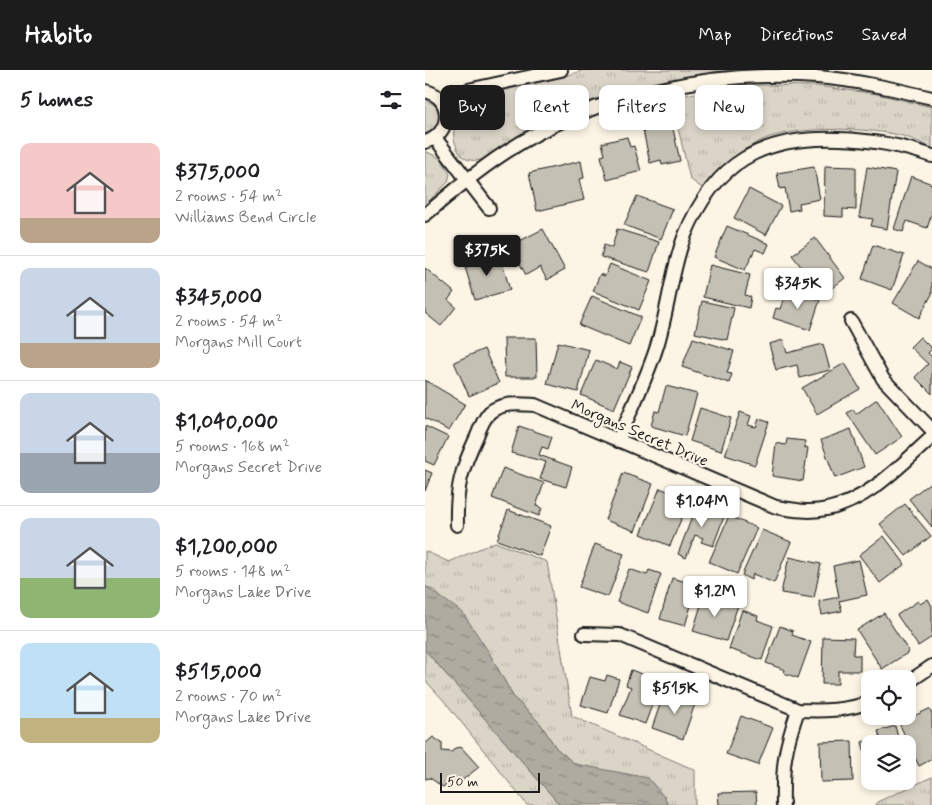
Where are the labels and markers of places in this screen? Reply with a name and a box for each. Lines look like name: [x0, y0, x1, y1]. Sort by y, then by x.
pin: $375K: [452, 234, 522, 277]
pin: $345K: [763, 268, 833, 310]
pin: $1.04M: [661, 486, 743, 528]
pin: $1.2M: [680, 576, 750, 618]
pin: $515K: [640, 672, 710, 715]

